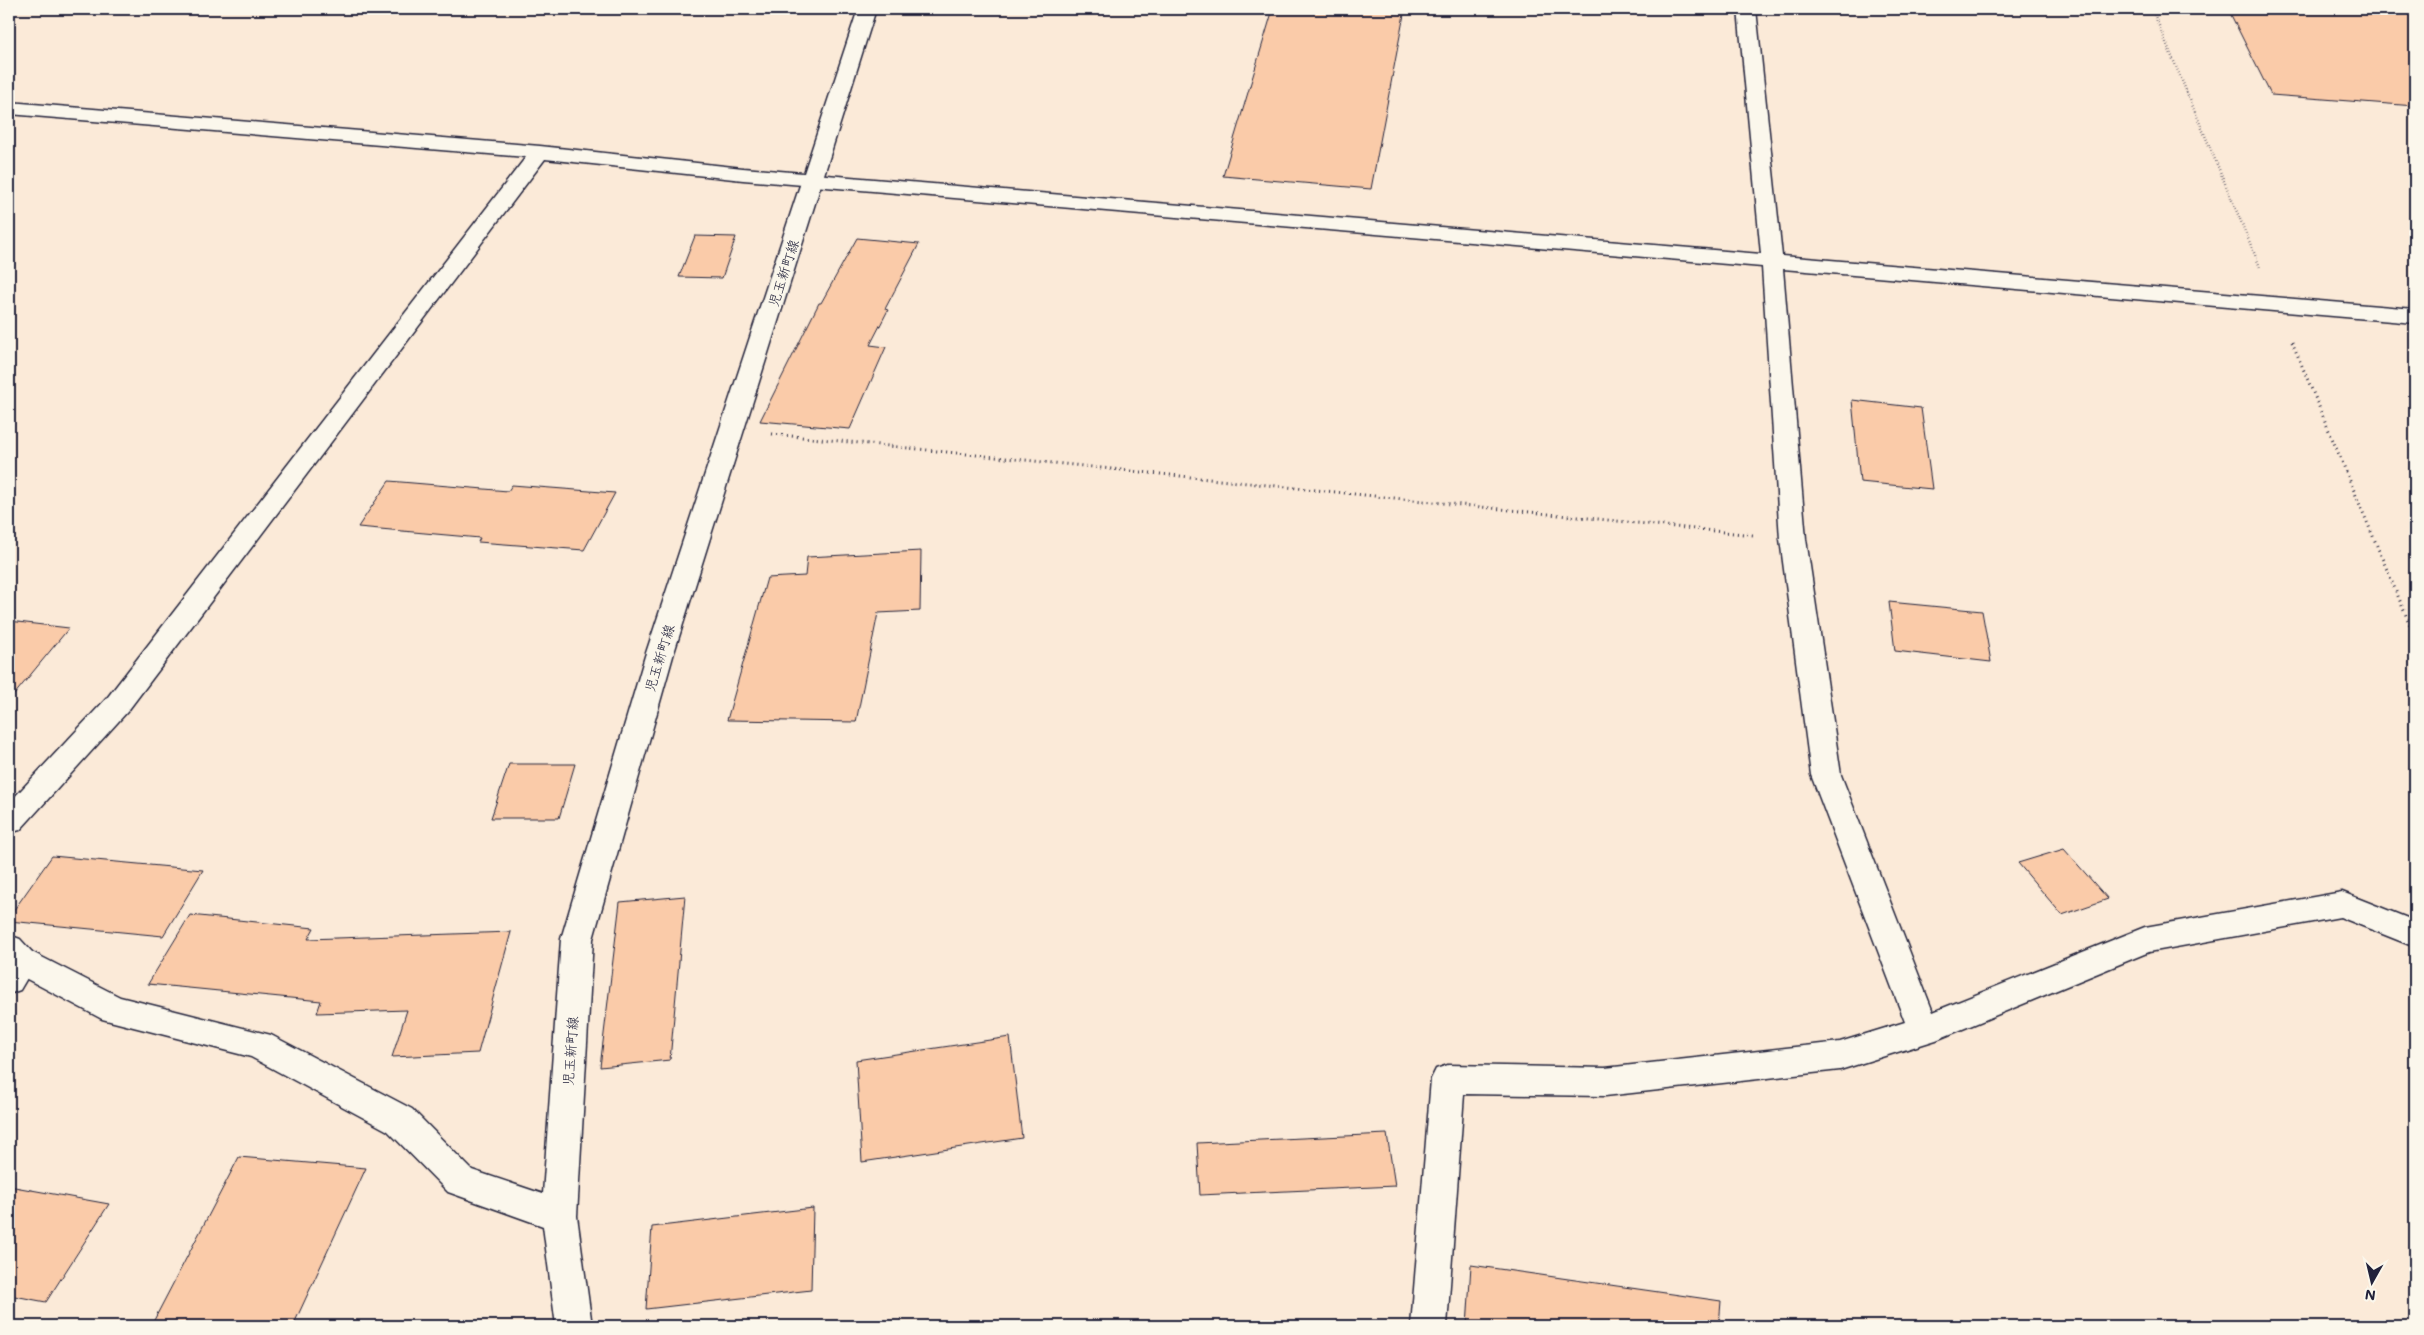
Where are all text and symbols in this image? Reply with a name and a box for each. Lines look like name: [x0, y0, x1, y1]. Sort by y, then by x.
street label: 児玉新町線: [763, 237, 803, 309]
street label: 児玉新町線: [640, 622, 678, 694]
street label: 児玉新町線: [558, 1015, 582, 1087]
north arrow: [2346, 1258, 2396, 1308]
text: N: [2364, 1285, 2377, 1306]

